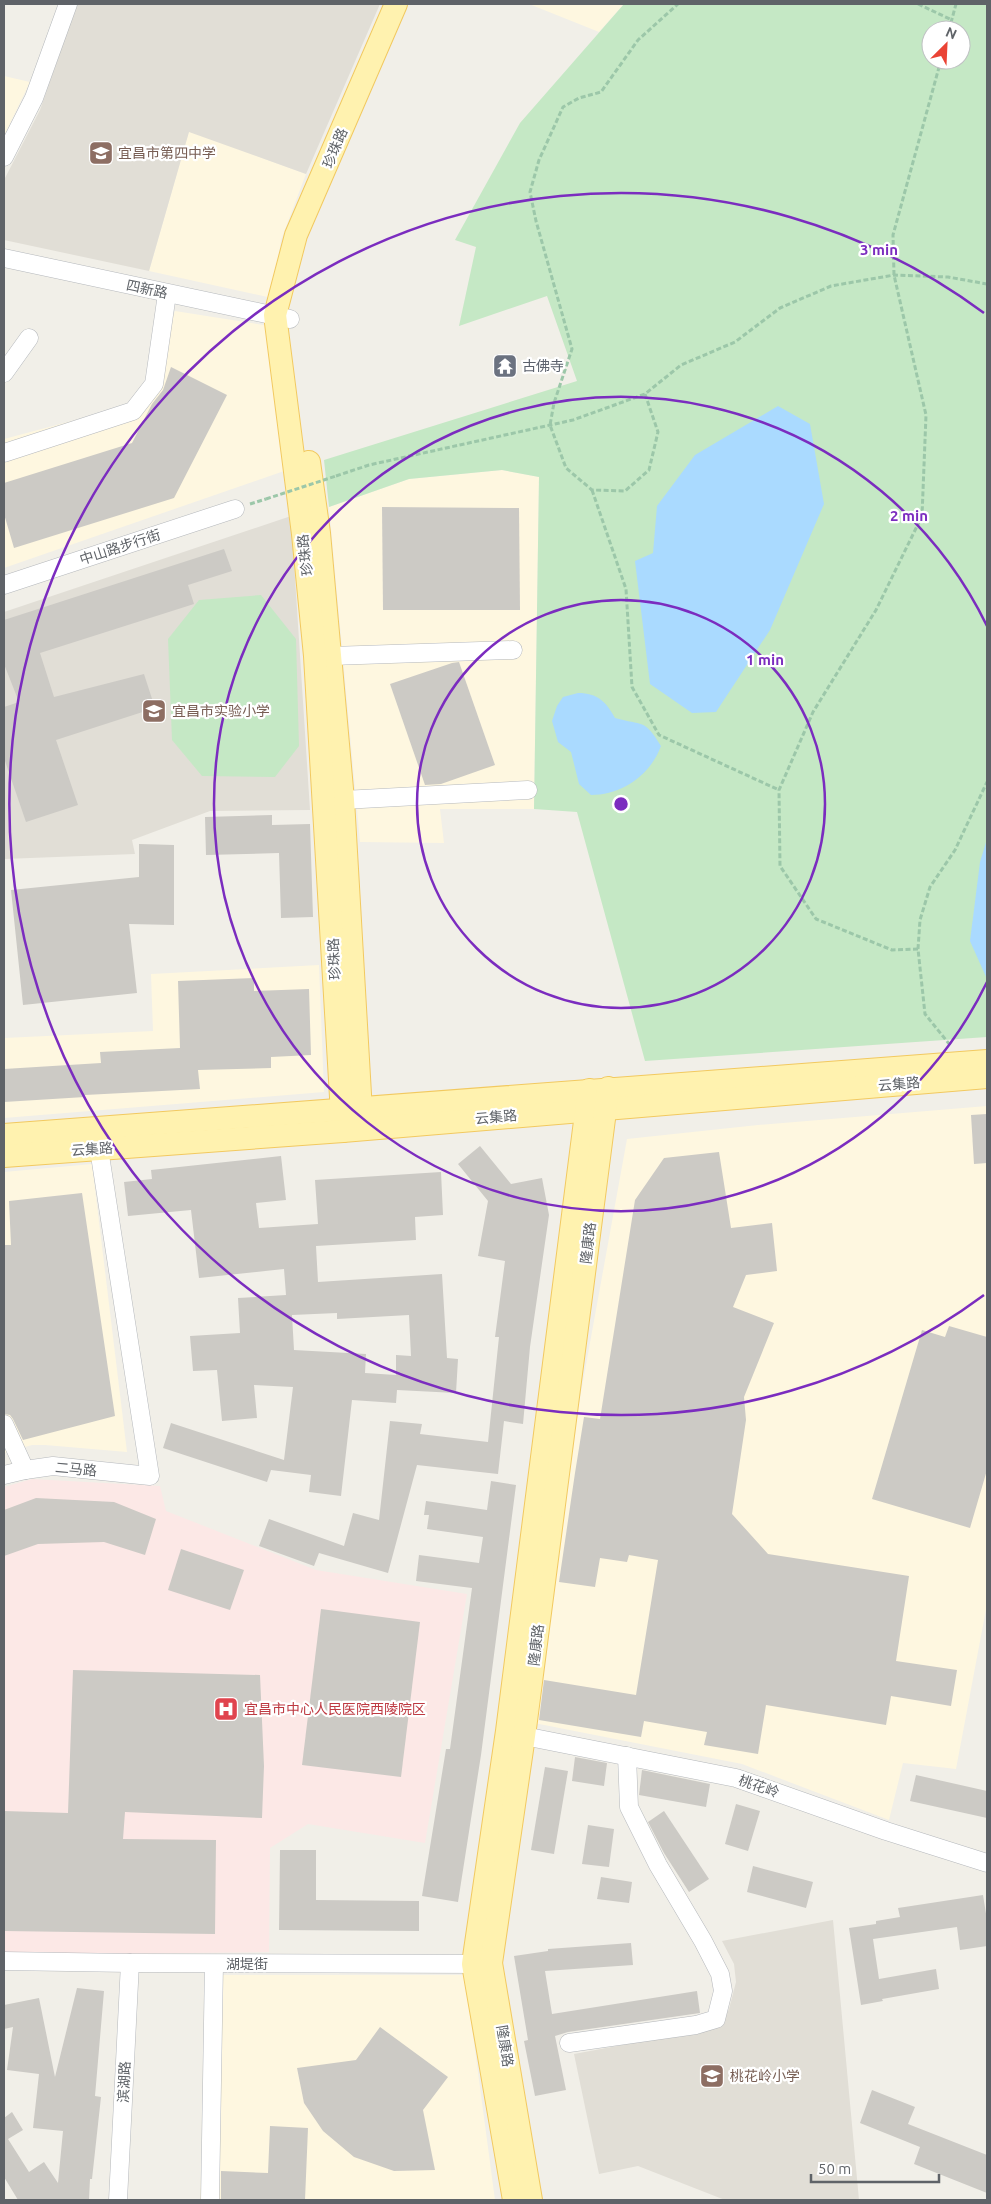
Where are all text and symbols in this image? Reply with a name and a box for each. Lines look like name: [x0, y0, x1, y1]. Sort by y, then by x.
north arrow: [921, 20, 971, 70]
text: N: [943, 24, 959, 43]
street label: 珍珠路: [319, 126, 351, 170]
school or university icon: 宜昌市第四中学: [88, 140, 114, 166]
place label: 宜昌市第四中学: [118, 145, 216, 161]
text: 3 min: [860, 241, 898, 258]
street label: 四新路: [125, 277, 169, 301]
temple icon: 古佛寺: [492, 353, 518, 379]
place label: 古佛寺: [522, 358, 564, 374]
text: 2 min: [890, 507, 928, 524]
street label: 中山路步行街: [78, 526, 162, 568]
street label: 珍珠路: [295, 533, 315, 577]
text: 1 min: [746, 651, 784, 668]
school or university icon: 宜昌市实验小学: [141, 698, 167, 724]
place label: 宜昌市实验小学: [172, 703, 270, 719]
centre of rings: [612, 795, 630, 813]
street label: 珍珠路: [325, 938, 343, 980]
street label: 云集路: [877, 1074, 921, 1094]
street label: 云集路: [474, 1107, 518, 1127]
street label: 云集路: [70, 1140, 114, 1158]
street label: 隆康路: [578, 1221, 598, 1265]
street label: 二马路: [54, 1459, 98, 1479]
street label: 隆康路: [526, 1623, 546, 1667]
hospital icon: 宜昌市中心人民医院西陵院区: [213, 1696, 239, 1722]
place label: 宜昌市中心人民医院西陵院区: [244, 1701, 426, 1717]
street label: 桃花岭: [737, 1772, 781, 1800]
street label: 湖堤街: [226, 1956, 268, 1972]
street label: 隆康路: [494, 2024, 516, 2068]
street label: 滨湖路: [115, 2061, 133, 2103]
school or university icon: 桃花岭小学: [699, 2063, 725, 2089]
place label: 桃花岭小学: [730, 2068, 800, 2084]
scale bar: [811, 2152, 938, 2184]
text: 50 m: [818, 2160, 851, 2177]

